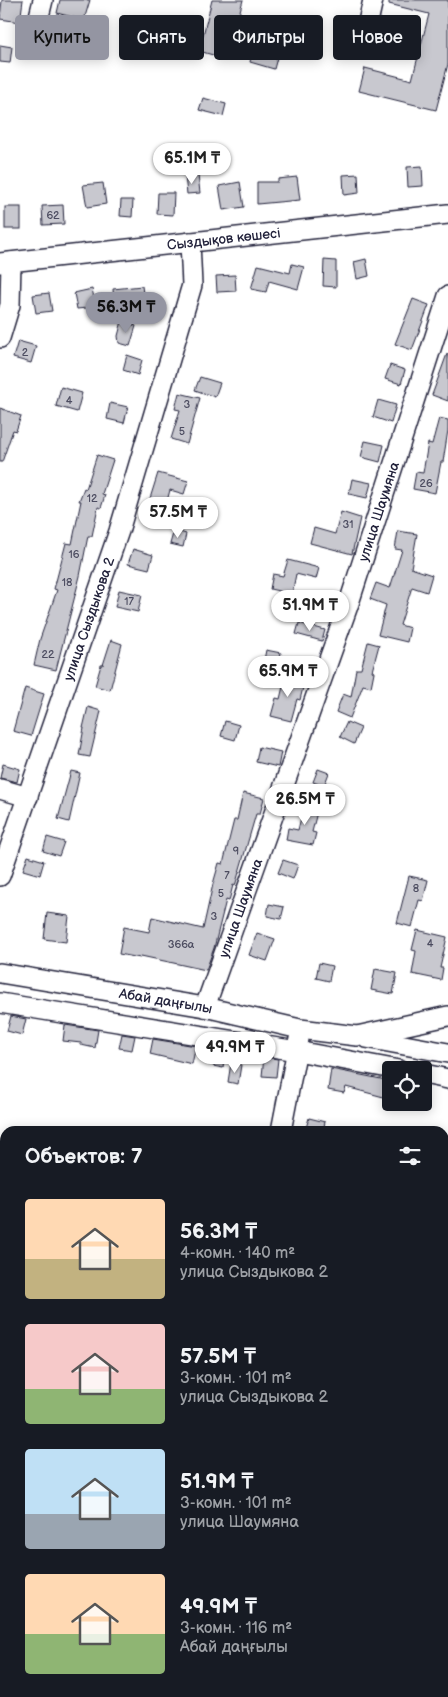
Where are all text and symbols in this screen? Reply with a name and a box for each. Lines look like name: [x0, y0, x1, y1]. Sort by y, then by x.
chip: Купить: [15, 15, 109, 60]
chip: Снять: [119, 15, 204, 60]
chip: Фильтры: [214, 15, 323, 60]
chip: Новое: [333, 15, 421, 60]
pin: 65.1M ₸: [146, 142, 238, 185]
text: 65.1M ₸: [164, 149, 220, 168]
house number: 62: [46, 209, 60, 222]
street label: Сыздықов көшесі: [166, 224, 281, 254]
pin: 56.3M ₸: [80, 292, 172, 334]
text: 56.3M ₸: [97, 298, 155, 317]
house number: 2: [22, 346, 29, 359]
house number: 4: [66, 394, 73, 407]
house number: 3: [184, 398, 191, 411]
house number: 5: [179, 425, 185, 438]
street label: улица Шаумяна: [355, 459, 403, 564]
house number: 26: [419, 477, 433, 490]
house number: 12: [87, 492, 98, 505]
pin: 57.5M ₸: [132, 496, 224, 539]
text: 57.5M ₸: [149, 503, 207, 522]
house number: 31: [342, 518, 354, 531]
house number: 16: [69, 548, 80, 561]
street label: улица Сыздыкова 2: [60, 554, 119, 683]
house number: 18: [62, 576, 72, 589]
pin: 51.9M ₸: [264, 590, 356, 632]
house number: 17: [124, 595, 134, 608]
text: 51.9M ₸: [282, 596, 338, 615]
house number: 22: [42, 648, 55, 661]
pin: 65.9M ₸: [242, 656, 334, 698]
text: 65.9M ₸: [259, 662, 317, 681]
pin: 26.5M ₸: [259, 784, 351, 826]
text: 26.5M ₸: [276, 790, 334, 809]
house number: 9: [233, 845, 239, 858]
street label: улица Шаумяна: [215, 856, 266, 960]
house number: 7: [224, 869, 230, 882]
house number: 8: [413, 882, 419, 895]
house number: 5: [218, 887, 224, 900]
house number: 3: [211, 910, 218, 923]
house number: 4: [427, 937, 434, 950]
house number: 366а: [168, 938, 195, 951]
street label: Абай даңғылы: [117, 985, 214, 1017]
pin: 49.9M ₸: [189, 1032, 281, 1074]
text: 49.9M ₸: [206, 1038, 264, 1057]
map controls: [382, 1061, 432, 1111]
button: locate: [382, 1061, 432, 1111]
icon: filters: [396, 1142, 424, 1170]
text: Объектов: 7: [25, 1144, 143, 1169]
icon: home: [65, 1219, 125, 1279]
text: 56.3M ₸: [180, 1219, 257, 1244]
text: 4-комн. · 140 m²: [180, 1244, 295, 1263]
text: улица Сыздыкова 2: [180, 1263, 328, 1282]
icon: home: [65, 1344, 125, 1404]
text: 57.5M ₸: [180, 1344, 256, 1369]
text: 3-комн. · 101 m²: [180, 1369, 292, 1388]
text: улица Сыздыкова 2: [180, 1388, 328, 1407]
icon: home: [65, 1469, 125, 1529]
text: 51.9M ₸: [180, 1469, 253, 1494]
text: 3-комн. · 101 m²: [180, 1494, 292, 1513]
text: улица Шаумяна: [180, 1513, 299, 1532]
icon: home: [65, 1594, 125, 1654]
text: 49.9M ₸: [180, 1594, 257, 1619]
text: 3-комн. · 116 m²: [180, 1619, 292, 1638]
text: Абай даңғылы: [180, 1638, 288, 1657]

